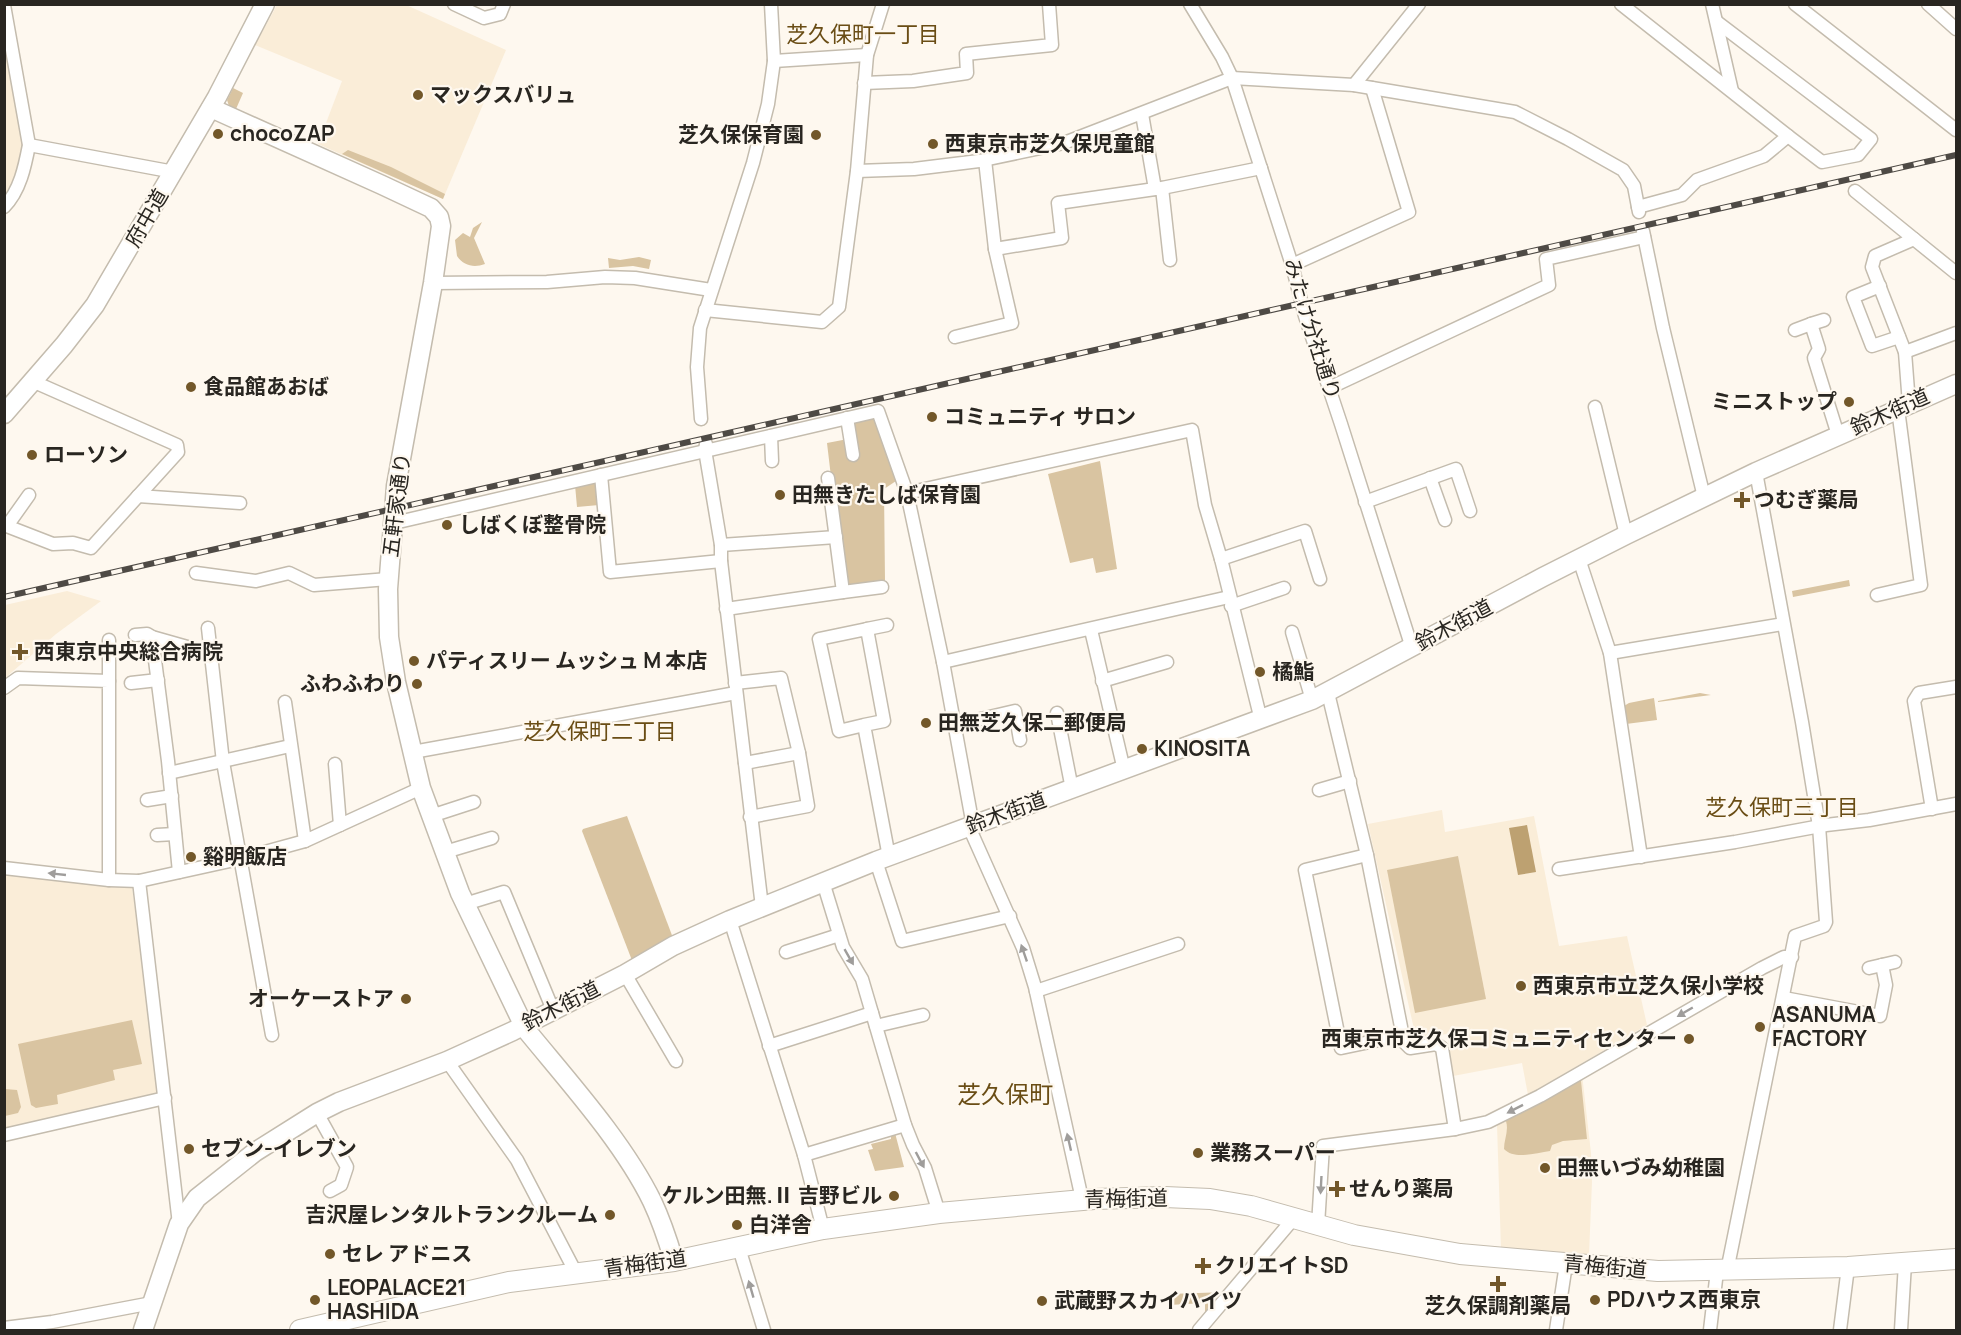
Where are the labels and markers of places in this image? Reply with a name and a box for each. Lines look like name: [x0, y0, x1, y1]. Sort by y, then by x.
place label: マックスバリュ: [430, 80, 576, 108]
marker: マックスバリュ: [411, 88, 425, 102]
place label: chocoZAP: [230, 119, 334, 147]
place label: 芝久保保育園: [678, 120, 804, 148]
marker: chocoZAP: [211, 127, 225, 141]
marker: 芝久保保育園: [809, 128, 823, 142]
place label: 西東京市芝久保児童館: [945, 129, 1155, 157]
marker: 西東京市芝久保児童館: [926, 137, 940, 151]
place label: 食品館あおば: [203, 372, 329, 400]
marker: 食品館あおば: [184, 380, 198, 394]
place label: ミニストップ: [1711, 387, 1837, 415]
marker: ミニストップ: [1842, 395, 1856, 409]
place label: コミュニティ サロン: [944, 402, 1136, 430]
marker: コミュニティ サロン: [925, 410, 939, 424]
place label: ローソン: [44, 440, 128, 468]
marker: ローソン: [25, 448, 39, 462]
place label: 田無きたしば保育園: [792, 480, 981, 508]
place label: つむぎ薬局: [1754, 485, 1859, 513]
marker: 田無きたしば保育園: [773, 488, 787, 502]
marker: つむぎ薬局: [1735, 493, 1749, 507]
place label: しばくぼ整骨院: [459, 510, 606, 538]
marker: しばくぼ整骨院: [440, 518, 454, 532]
place label: 西東京中央総合病院: [34, 637, 223, 665]
marker: 西東京中央総合病院: [11, 643, 29, 661]
place label: パティスリー ムッシュ M 本店: [426, 646, 707, 674]
marker: パティスリー ムッシュ M 本店: [407, 654, 421, 668]
place label: 橘鮨: [1272, 657, 1314, 685]
marker: 橘鮨: [1253, 665, 1267, 679]
place label: ふわふわり: [300, 669, 405, 697]
marker: ふわふわり: [410, 677, 424, 691]
place label: 田無芝久保二郵便局: [938, 708, 1127, 736]
marker: 田無芝久保二郵便局: [919, 716, 933, 730]
place label: KINOSITA: [1154, 734, 1250, 762]
marker: KINOSITA: [1135, 742, 1149, 756]
place label: 谿明飯店: [203, 842, 287, 870]
marker: 谿明飯店: [184, 850, 198, 864]
place label: 西東京市立芝久保小学校: [1533, 971, 1764, 999]
marker: 西東京市立芝久保小学校: [1514, 979, 1528, 993]
place label: オーケーストア: [248, 984, 394, 1012]
marker: オーケーストア: [399, 992, 413, 1006]
place label: ASANUMA FACTORY: [1772, 1000, 1876, 1052]
marker: ASANUMA FACTORY: [1753, 1020, 1767, 1034]
place label: 西東京市芝久保コミュニティセンター: [1321, 1024, 1677, 1052]
marker: 西東京市芝久保コミュニティセンター: [1682, 1032, 1696, 1046]
place label: セブン-イレブン: [201, 1134, 357, 1162]
place label: 業務スーパー: [1210, 1138, 1336, 1166]
marker: セブン-イレブン: [182, 1142, 196, 1156]
marker: 業務スーパー: [1191, 1146, 1205, 1160]
place label: 田無いづみ幼稚園: [1557, 1153, 1725, 1181]
marker: 田無いづみ幼稚園: [1538, 1161, 1552, 1175]
place label: せんり薬局: [1349, 1174, 1454, 1202]
place label: ケルン田無.Ⅱ 吉野ビル: [662, 1181, 882, 1209]
marker: せんり薬局: [1330, 1182, 1344, 1196]
marker: ケルン田無.Ⅱ 吉野ビル: [887, 1189, 901, 1203]
place label: 吉沢屋レンタルトランクルーム: [305, 1200, 598, 1228]
marker: 吉沢屋レンタルトランクルーム: [603, 1208, 617, 1222]
place label: 白洋舎: [749, 1210, 812, 1238]
marker: 白洋舎: [730, 1218, 744, 1232]
place label: セレ アドニス: [342, 1239, 472, 1267]
marker: セレ アドニス: [323, 1247, 337, 1261]
place label: クリエイトSD: [1215, 1251, 1349, 1279]
marker: クリエイトSD: [1196, 1259, 1210, 1273]
place label: LEOPALACE21 HASHIDA: [327, 1273, 466, 1325]
marker: 芝久保調剤薬局: [1491, 1277, 1505, 1291]
place label: PDハウス西東京: [1607, 1285, 1761, 1313]
place label: 武蔵野スカイハイツ: [1054, 1286, 1242, 1314]
place label: 芝久保調剤薬局: [1425, 1291, 1572, 1319]
marker: LEOPALACE21 HASHIDA: [308, 1293, 322, 1307]
marker: PDハウス西東京: [1588, 1293, 1602, 1307]
marker: 武蔵野スカイハイツ: [1035, 1294, 1049, 1308]

